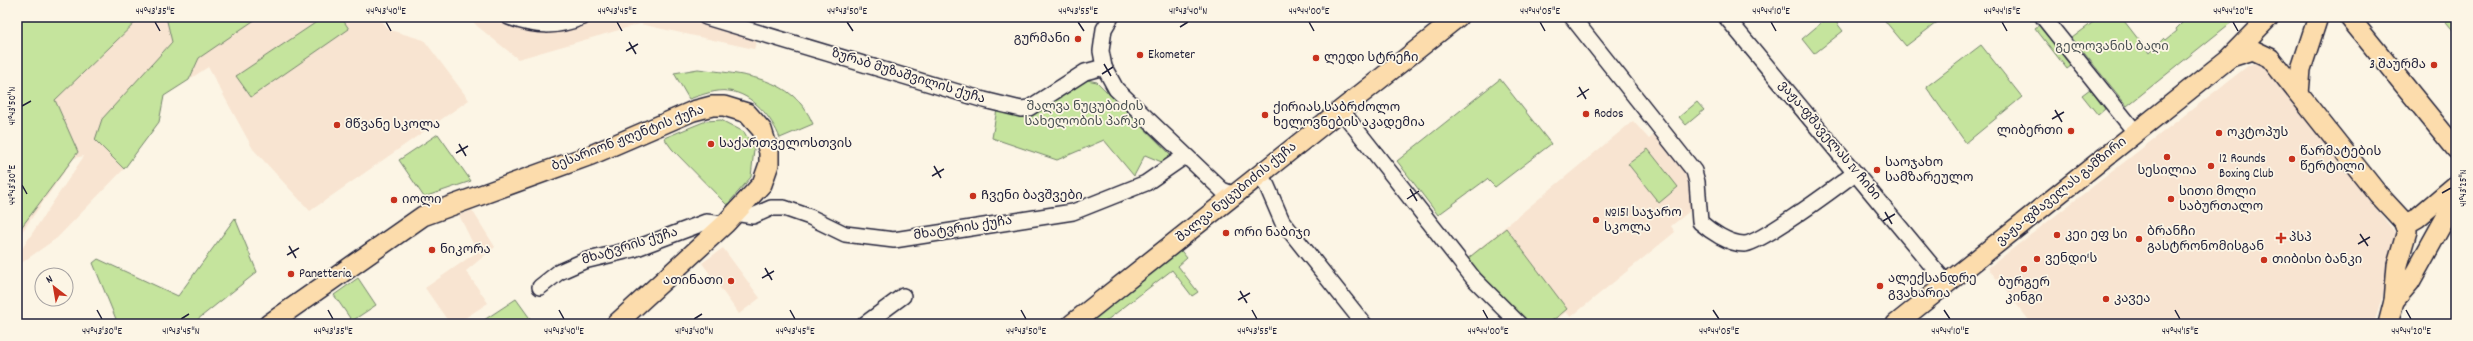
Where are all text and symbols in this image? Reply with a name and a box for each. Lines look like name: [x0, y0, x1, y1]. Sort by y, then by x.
text: 44°43'35"E: [135, 5, 175, 19]
text: 44°43'40"E: [366, 5, 406, 19]
text: 44°43'45"E: [598, 5, 637, 19]
text: 44°43'50"E: [827, 5, 868, 19]
text: 44°43'55"E: [1058, 5, 1098, 19]
text: 41°43'40"N: [1169, 5, 1207, 19]
text: 44°44'00"E: [1289, 5, 1330, 19]
text: 44°44'05"E: [1520, 5, 1560, 19]
text: 44°44'10"E: [1752, 5, 1790, 19]
text: 44°44'15"E: [1984, 5, 2021, 19]
text: 44°44'20"E: [2213, 5, 2253, 19]
place label: გურმანი: [1014, 30, 1070, 49]
marker: გურმანი: [1073, 34, 1083, 44]
park label: გელოვანის ბაღი: [2055, 38, 2169, 57]
street label: ზურაბ მუზაშვილის ქუჩა: [829, 44, 987, 110]
place label: Ekometer: [1148, 46, 1195, 65]
place label: ლედი სტრეჩი: [1324, 49, 1419, 68]
marker: Ekometer: [1135, 50, 1145, 60]
marker: ლედი სტრეჩი: [1311, 53, 1321, 63]
place label: 3 შაურმა: [2369, 56, 2426, 75]
marker: 3 შაურმა: [2429, 60, 2439, 70]
street label: ვაჟა-ფშაველას IV ჩიხი: [1773, 77, 1885, 205]
text: 41°43'50"N: [6, 87, 20, 125]
park label: შალვა ნუცუბიძის სახელობის პარკი: [1024, 98, 1146, 132]
place label: ქირიას საბრძოლო ხელოვნების აკადემია: [1273, 99, 1425, 133]
street label: ბესარიონ ჟღენტის ქუჩა: [549, 101, 707, 177]
place label: Rodos: [1594, 105, 1623, 124]
marker: Rodos: [1581, 109, 1591, 119]
marker: ქირიას საბრძოლო ხელოვნების აკადემია: [1260, 110, 1270, 120]
place label: მწვანე სკოლა: [345, 116, 440, 135]
marker: მწვანე სკოლა: [332, 120, 342, 130]
place label: ლიბერთი: [1997, 122, 2063, 141]
place label: ოკტოპუს: [2227, 124, 2288, 143]
marker: ლიბერთი: [2066, 126, 2076, 136]
marker: ოკტოპუს: [2214, 128, 2224, 138]
street label: ვაჟა-ფშაველას გამზირი: [1993, 133, 2131, 251]
place label: საქართველოსთვის: [719, 135, 852, 154]
street label: შალვა ნუცუბიძის ქუჩა: [1173, 138, 1301, 248]
marker: საქართველოსთვის: [706, 139, 716, 149]
place label: წარმატების წერტილი: [2300, 143, 2381, 177]
place label: 12 Rounds Boxing Club: [2219, 150, 2274, 184]
marker: სესილია: [2162, 152, 2172, 162]
place label: საოჯახო სამზარეულო: [1885, 154, 1973, 188]
marker: წარმატების წერტილი: [2287, 154, 2297, 164]
marker: 12 Rounds Boxing Club: [2206, 161, 2216, 171]
place label: სესილია: [2137, 162, 2197, 181]
text: 44°43'30"E: [6, 165, 20, 205]
marker: საოჯახო სამზარეულო: [1872, 165, 1882, 175]
text: 41°43'25"N: [2457, 169, 2471, 207]
place label: სითი მოლი საბურთალო: [2179, 183, 2263, 217]
place label: Ჩვენი ბავშვები: [981, 187, 1083, 206]
place label: იოლი: [402, 191, 442, 210]
marker: Ჩვენი ბავშვები: [968, 191, 978, 201]
marker: სითი მოლი საბურთალო: [2166, 194, 2176, 204]
marker: იოლი: [389, 195, 399, 205]
place label: №151 საჯარო სკოლა: [1604, 204, 1682, 238]
street label: მხატვრის ქუჩა: [912, 212, 1014, 246]
marker: №151 საჯარო სკოლა: [1591, 215, 1601, 225]
street label: მხატვრის ქუჩა: [580, 223, 680, 271]
place label: ბრანჩი გასტრონომისგან: [2147, 223, 2264, 257]
place label: ორი ნაბიჯი: [1234, 224, 1310, 243]
place label: კეი ეფ სი: [2065, 226, 2128, 245]
marker: ორი ნაბიჯი: [1221, 228, 1231, 238]
place label: პსპ: [2289, 229, 2312, 248]
marker: კეი ეფ სი: [2052, 230, 2062, 240]
marker: პსპ: [2276, 233, 2286, 243]
marker: ბრანჩი გასტრონომისგან: [2134, 234, 2144, 244]
place label: ნიკორა: [440, 241, 491, 260]
marker: ნიკორა: [427, 245, 437, 255]
place label: ვენდი'ს: [2045, 250, 2097, 269]
place label: თიბისი ბანკი: [2272, 251, 2362, 270]
marker: ვენდი'ს: [2032, 254, 2042, 264]
marker: თიბისი ბანკი: [2259, 255, 2269, 265]
marker: ბურგერ კინგი: [2019, 264, 2029, 274]
place label: Panetteria: [299, 265, 352, 284]
north arrow: [34, 267, 74, 307]
marker: Panetteria: [286, 269, 296, 279]
place label: ალექსანდრე გვახარია: [1888, 270, 1977, 304]
text: N: [43, 272, 57, 288]
place label: ათინათი: [663, 272, 723, 291]
place label: ბურგერ კინგი: [1998, 274, 2050, 308]
marker: ათინათი: [726, 276, 736, 286]
marker: ალექსანდრე გვახარია: [1875, 281, 1885, 291]
place label: კავეა: [2114, 290, 2150, 309]
marker: კავეა: [2101, 294, 2111, 304]
text: 44°43'30"E: [82, 325, 122, 339]
text: 41°43'45"N: [162, 325, 200, 339]
text: 44°43'35"E: [313, 325, 353, 339]
text: 44°43'40"E: [544, 325, 584, 339]
text: 41°43'40"N: [675, 325, 713, 339]
text: 44°43'45"E: [776, 325, 815, 339]
text: 44°43'50"E: [1006, 325, 1047, 339]
text: 44°43'55"E: [1237, 325, 1277, 339]
text: 44°44'00"E: [1468, 325, 1509, 339]
text: 44°44'05"E: [1699, 325, 1739, 339]
text: 44°44'10"E: [1931, 325, 1969, 339]
text: 44°44'15"E: [2162, 325, 2199, 339]
text: 44°44'20"E: [2391, 325, 2431, 339]

